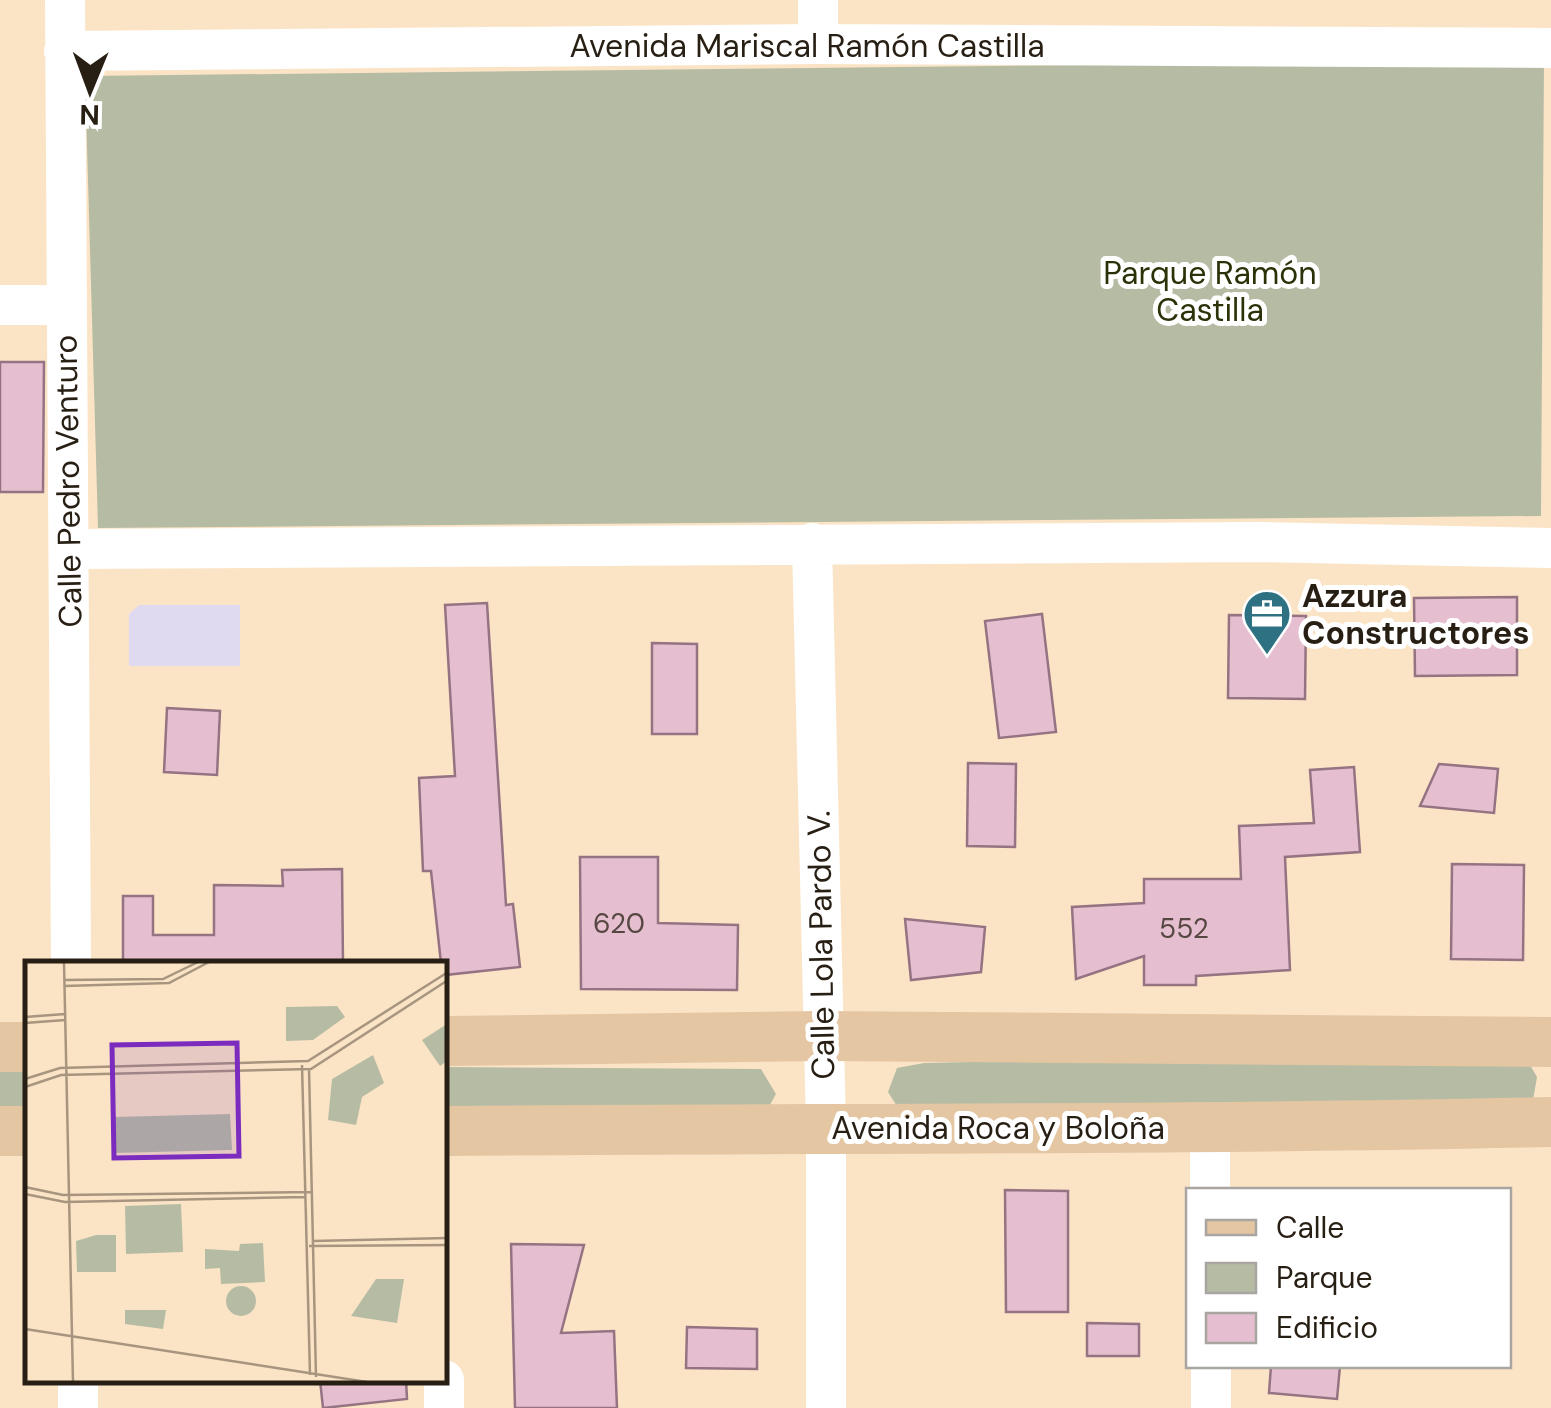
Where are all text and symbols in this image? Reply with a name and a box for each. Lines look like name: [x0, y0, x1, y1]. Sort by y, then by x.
street label: Avenida Mariscal Ramón Castilla: [569, 25, 1045, 67]
north arrow: [40, 40, 140, 140]
text: N: [79, 96, 100, 133]
park label: Parque Ramón Castilla: [1103, 252, 1317, 331]
street label: Calle Pedro Venturo: [44, 334, 92, 628]
place label: Azzura Constructores: [1302, 575, 1529, 654]
office icon: Azzura Constructores: [1241, 588, 1293, 656]
street label: Calle Lola Pardo V.: [798, 810, 844, 1080]
house number: 620: [593, 905, 645, 942]
house number: 552: [1159, 910, 1209, 947]
inset map: [25, 961, 448, 1383]
street label: Avenida Roca y Boloña: [831, 1107, 1165, 1149]
legend: [1186, 1188, 1511, 1368]
text: Calle: [1276, 1208, 1344, 1247]
text: Parque: [1276, 1258, 1373, 1297]
text: Edificio: [1276, 1308, 1378, 1347]

